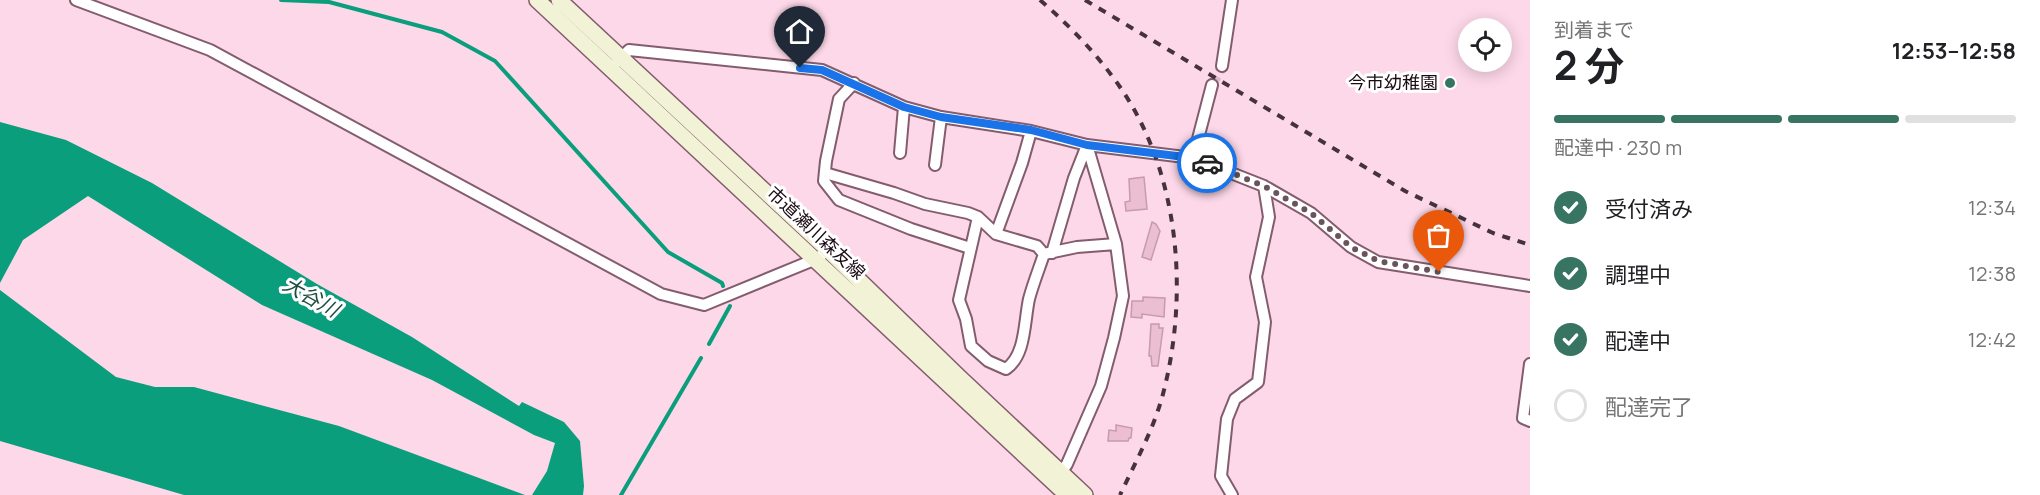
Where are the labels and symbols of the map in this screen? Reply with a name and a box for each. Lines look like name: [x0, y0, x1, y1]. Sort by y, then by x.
pin: [774, 6, 825, 68]
place label: 今市幼稚園: [1348, 70, 1438, 94]
marker: 今市幼稚園: [1443, 76, 1457, 90]
courier: [1177, 133, 1237, 193]
street label: 市道瀬川森友線: [762, 181, 871, 284]
pin: [1413, 210, 1464, 272]
water label: 大谷川: [278, 270, 346, 324]

